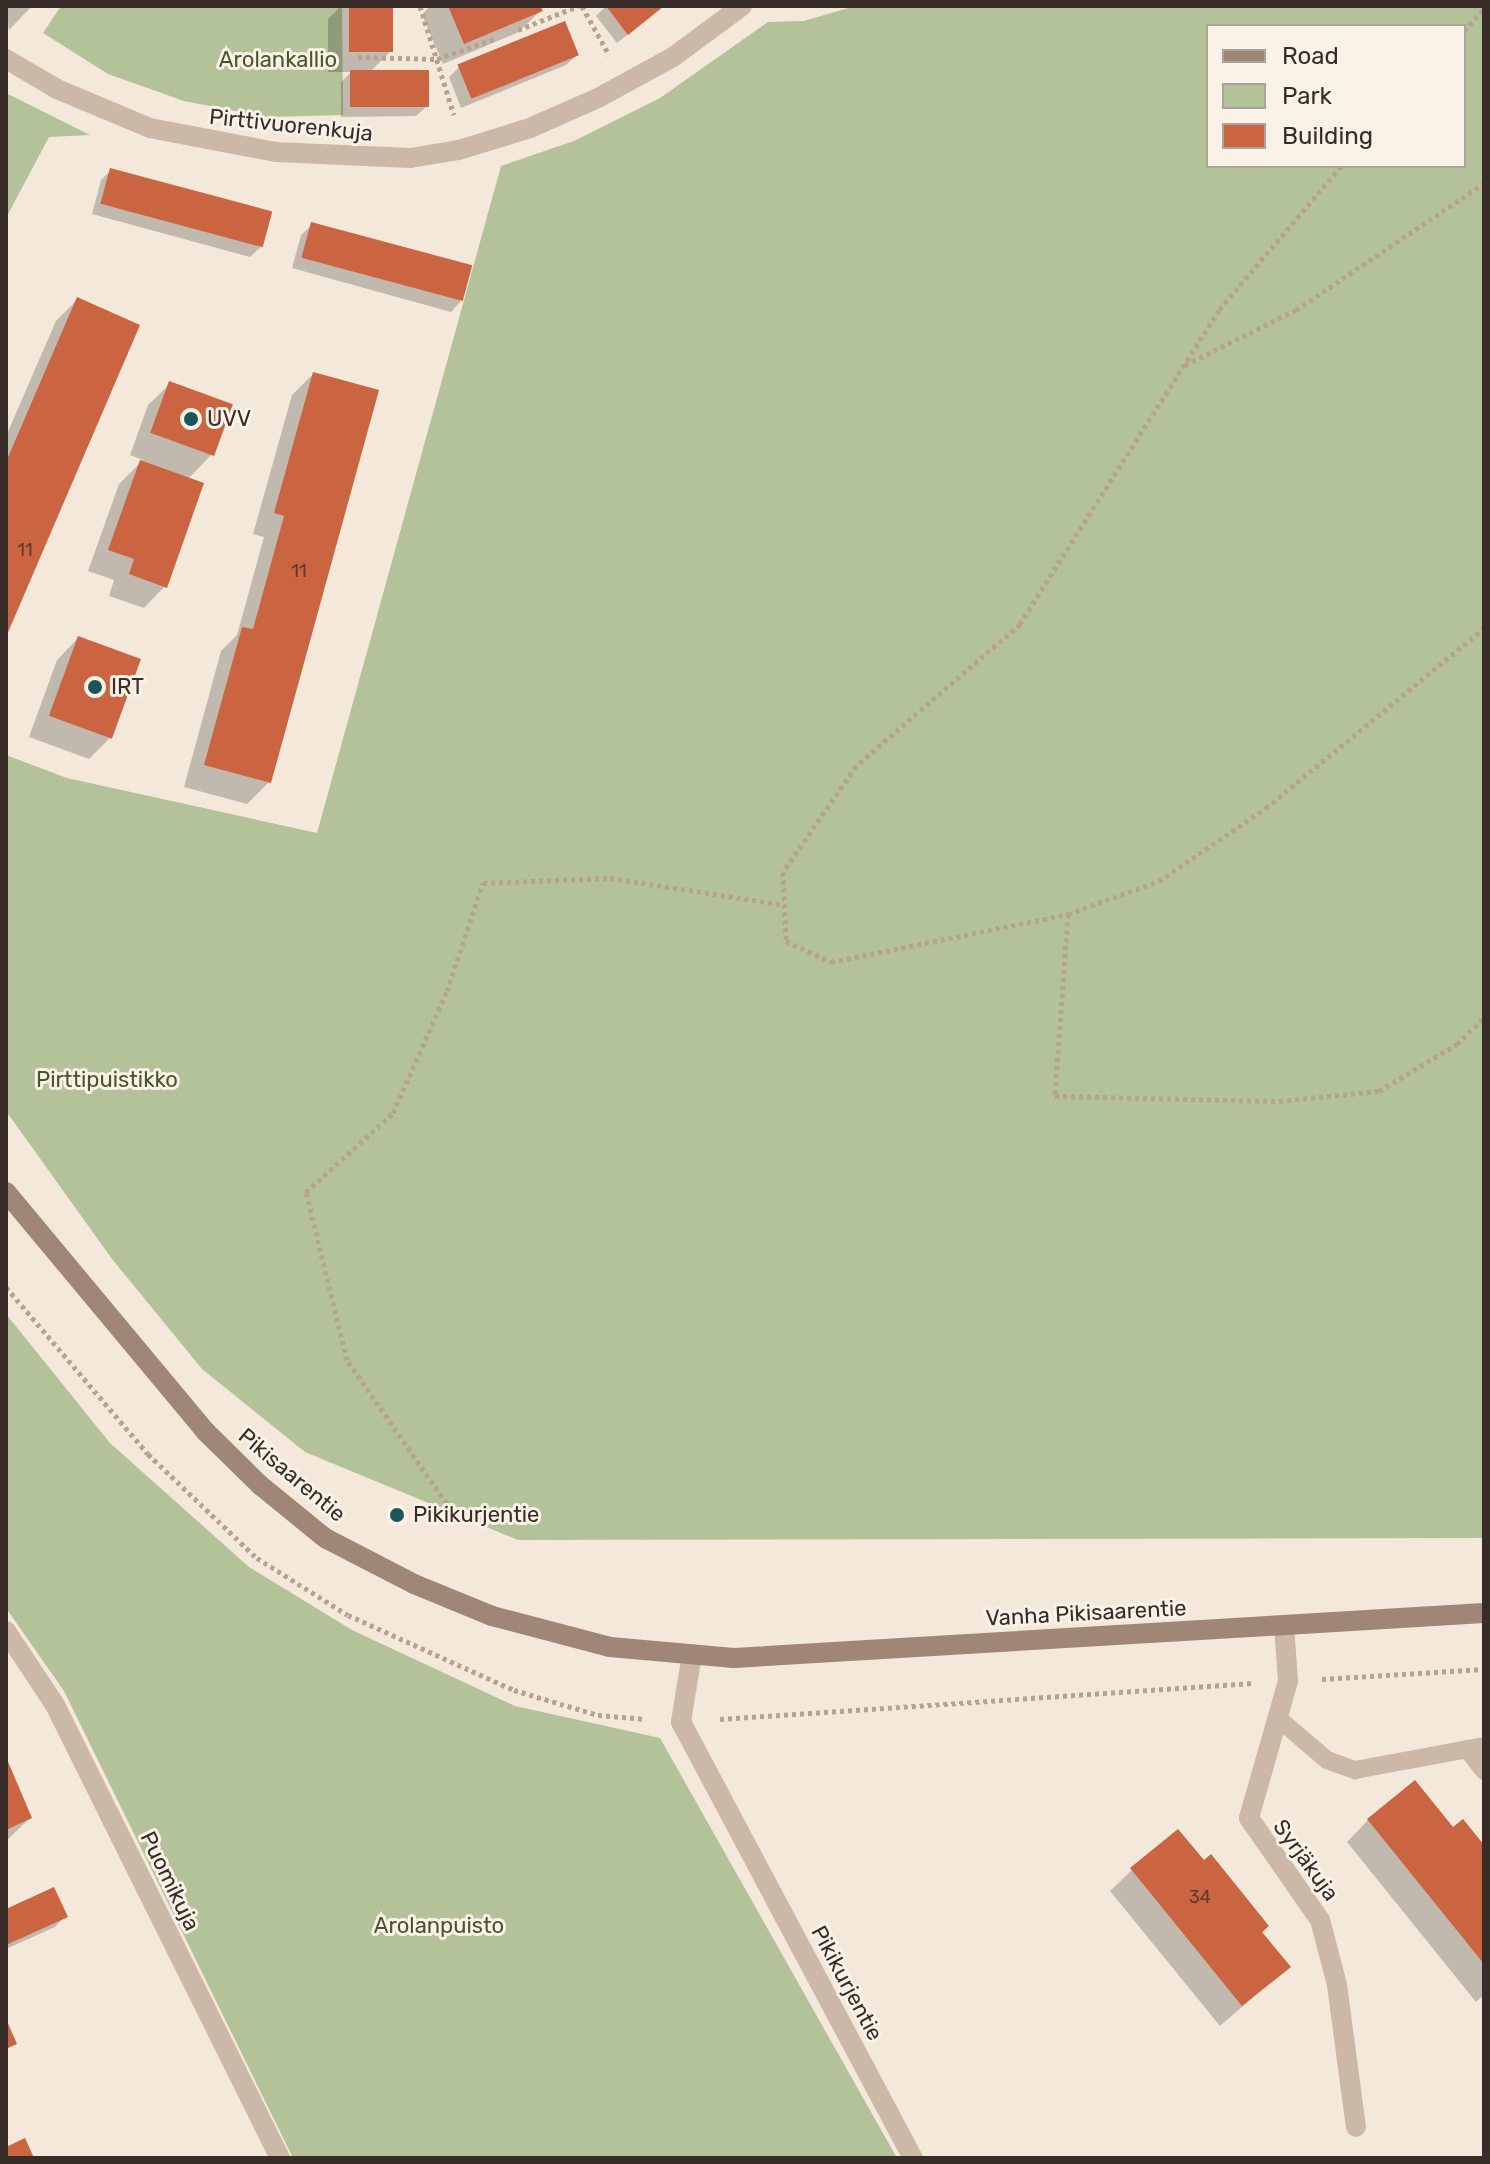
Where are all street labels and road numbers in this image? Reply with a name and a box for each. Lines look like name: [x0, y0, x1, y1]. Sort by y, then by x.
street label: Pirttivuorenkuja: [208, 103, 374, 147]
street label: Pikisaarentie: [233, 1423, 351, 1527]
street label: Vanha Pikisaarentie: [985, 1595, 1187, 1631]
street label: Syrjäkuja: [1268, 1814, 1344, 1906]
street label: Puomikuja: [135, 1827, 205, 1935]
street label: Pikikurjentie: [806, 1921, 888, 2045]

